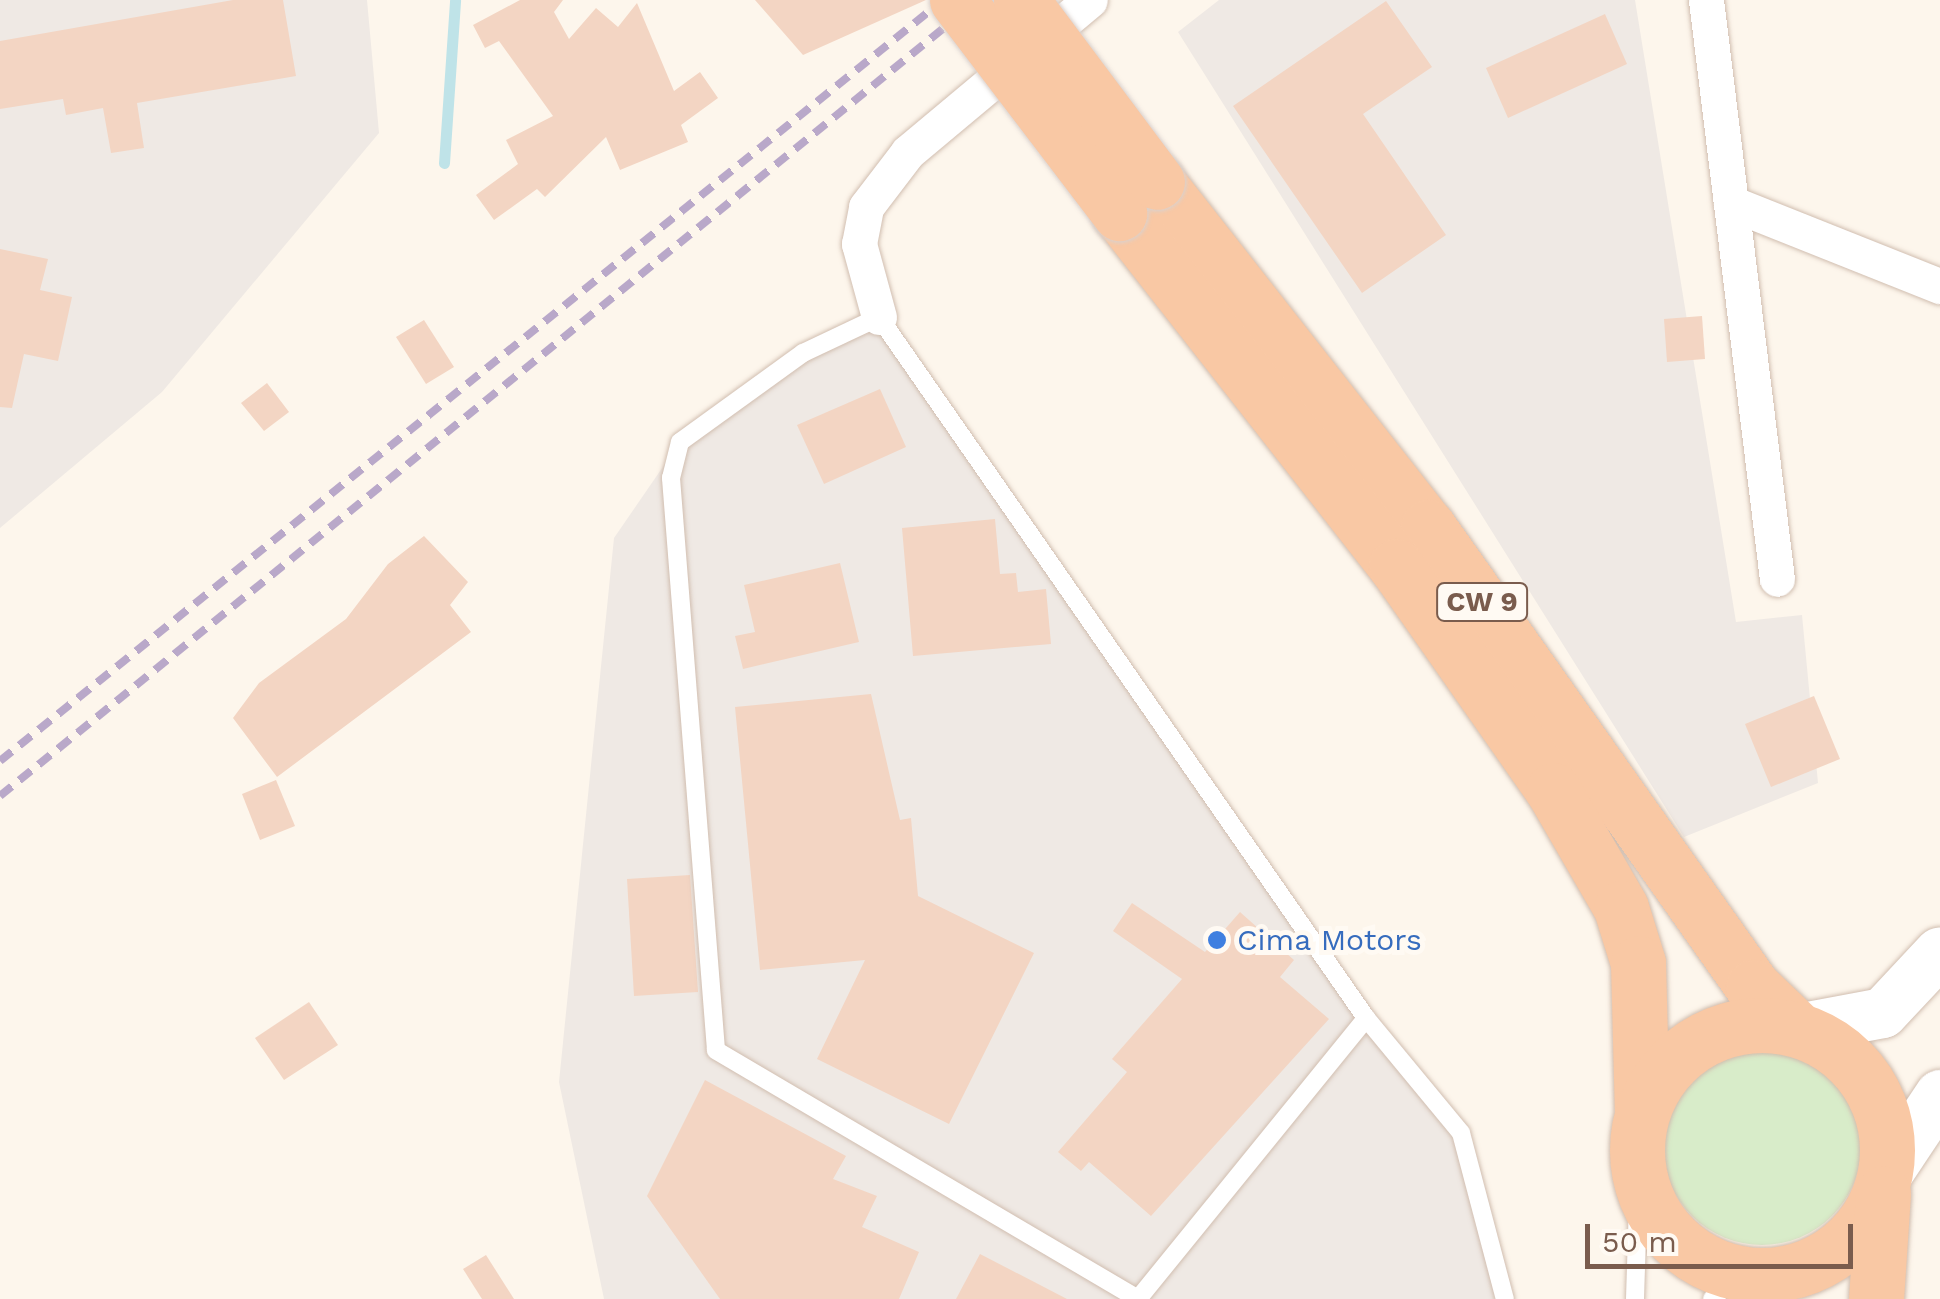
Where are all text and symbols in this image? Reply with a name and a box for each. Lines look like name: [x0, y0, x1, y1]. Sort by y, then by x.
road number: CW 9: [1434, 579, 1530, 625]
place label: Cima Motors: [1237, 922, 1422, 958]
marker: Cima Motors: [1206, 929, 1228, 951]
scale bar: [1590, 1204, 1858, 1266]
text: 50 m: [1602, 1224, 1677, 1259]

